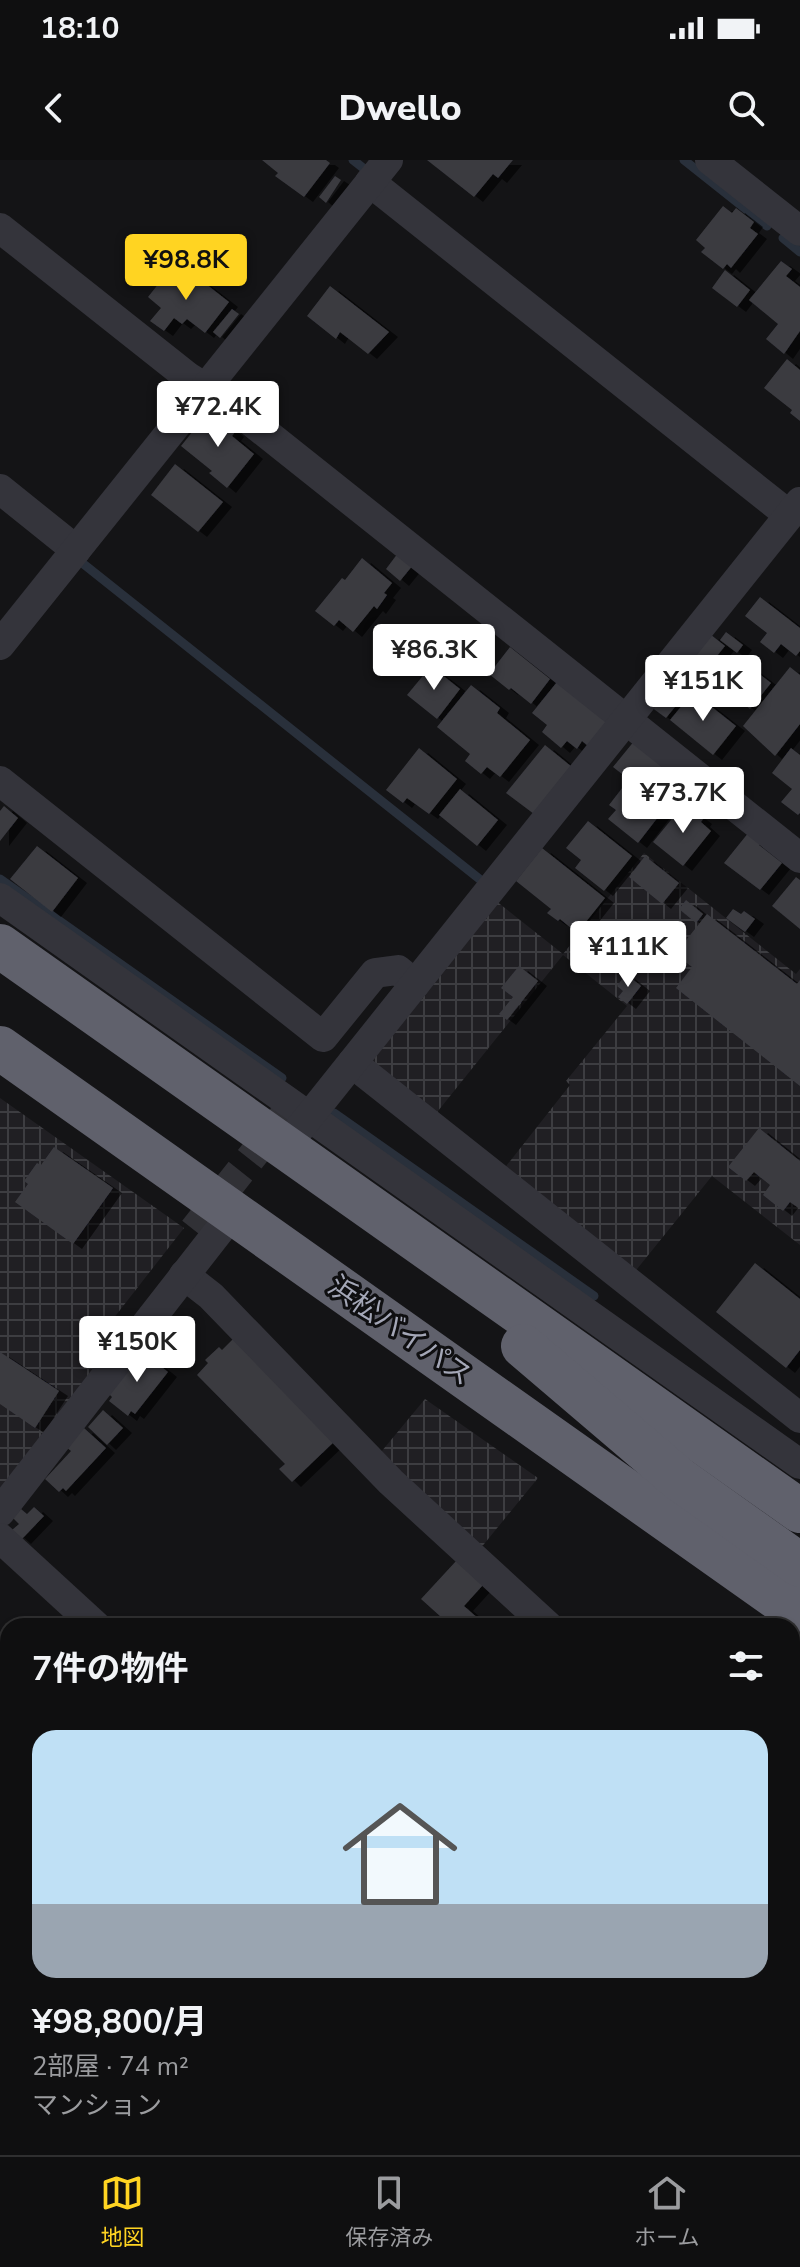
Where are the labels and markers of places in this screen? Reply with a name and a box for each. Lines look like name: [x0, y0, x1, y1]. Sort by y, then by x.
pin: ¥98.8K: [121, 234, 251, 302]
pin: ¥72.4K: [153, 381, 283, 449]
pin: ¥86.3K: [369, 624, 499, 692]
pin: ¥151K: [647, 655, 759, 723]
pin: ¥73.7K: [618, 767, 748, 835]
pin: ¥111K: [572, 921, 684, 989]
pin: ¥150K: [81, 1316, 193, 1384]

